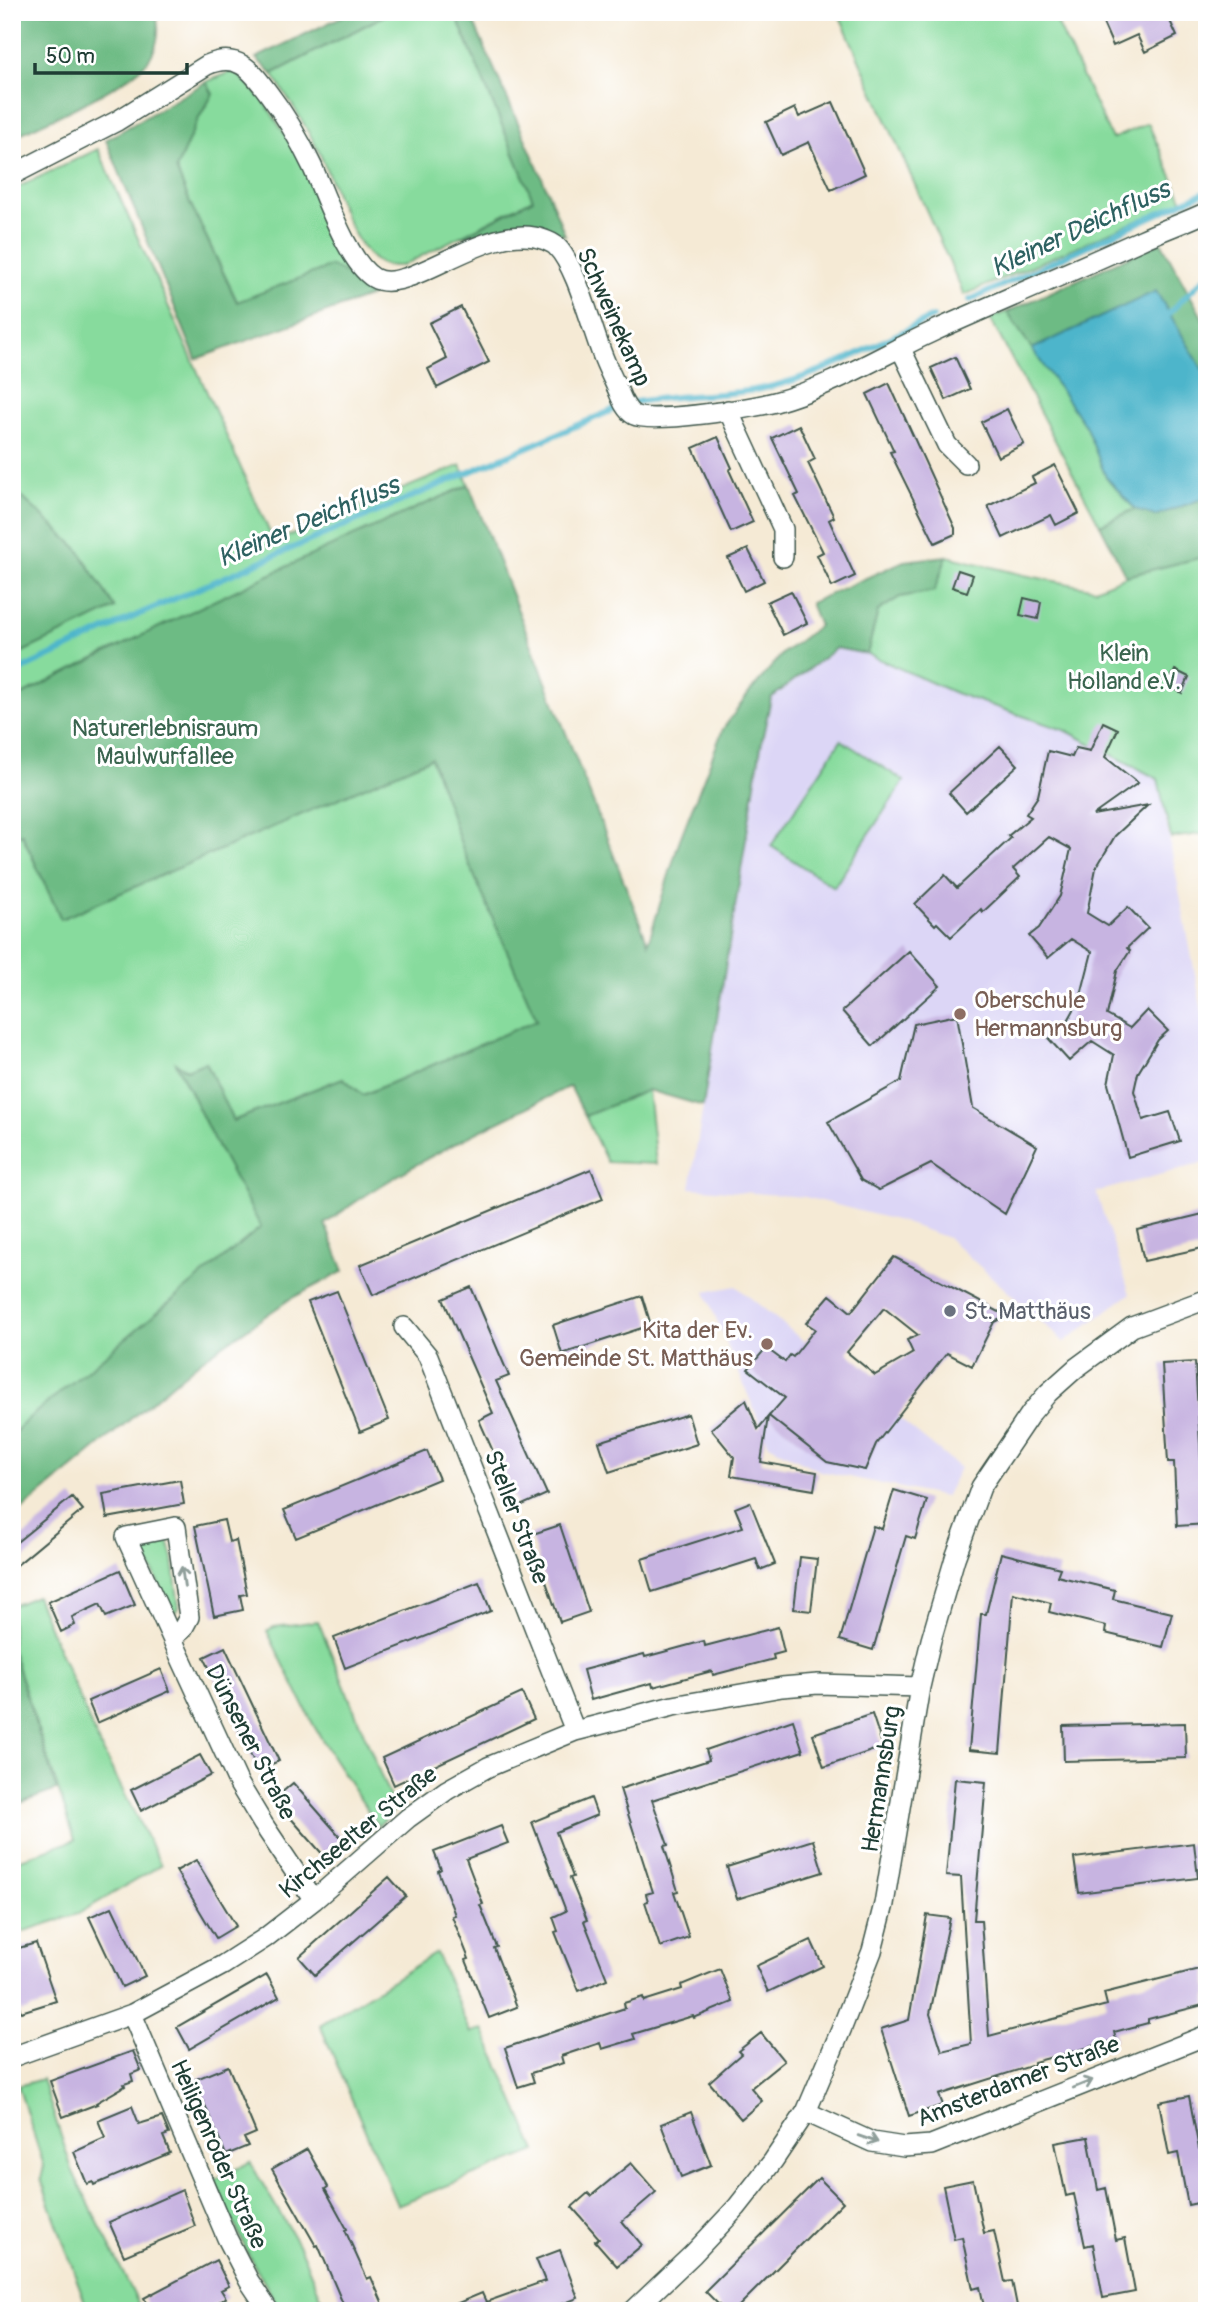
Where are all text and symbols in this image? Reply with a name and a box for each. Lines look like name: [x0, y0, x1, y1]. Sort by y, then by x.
scale bar: [35, 32, 187, 76]
text: 50 m: [46, 43, 95, 70]
water label: Kleiner Deichfluss: [986, 172, 1178, 284]
street label: Schweinekamp: [570, 243, 657, 391]
water label: Kleiner Deichfluss: [213, 468, 407, 574]
park label: Klein Holland e.V.: [1067, 639, 1181, 696]
park label: Naturerlebnisraum Maulwurfallee: [72, 714, 258, 771]
place label: Oberschule Hermannsburg: [974, 986, 1122, 1043]
marker: Oberschule Hermannsburg: [952, 1006, 968, 1022]
place label: St. Matthäus: [964, 1297, 1091, 1326]
marker: St. Matthäus: [942, 1303, 958, 1319]
place label: Kita der Ev. Gemeinde St. Matthäus: [519, 1316, 753, 1373]
marker: Kita der Ev. Gemeinde St. Matthäus: [759, 1336, 775, 1352]
street label: Steller Straße: [478, 1446, 555, 1588]
one-way arrow: [177, 1566, 190, 1589]
street label: Dünsener Straße: [199, 1660, 302, 1825]
street label: Hermannsburg: [856, 1704, 907, 1855]
street label: Kirchseelter Straße: [274, 1760, 443, 1905]
street label: Amsterdamer Straße: [913, 2029, 1124, 2133]
street label: Heiligenroder Straße: [164, 2055, 273, 2254]
one-way arrow: [1072, 2077, 1093, 2090]
one-way arrow: [857, 2134, 879, 2146]

